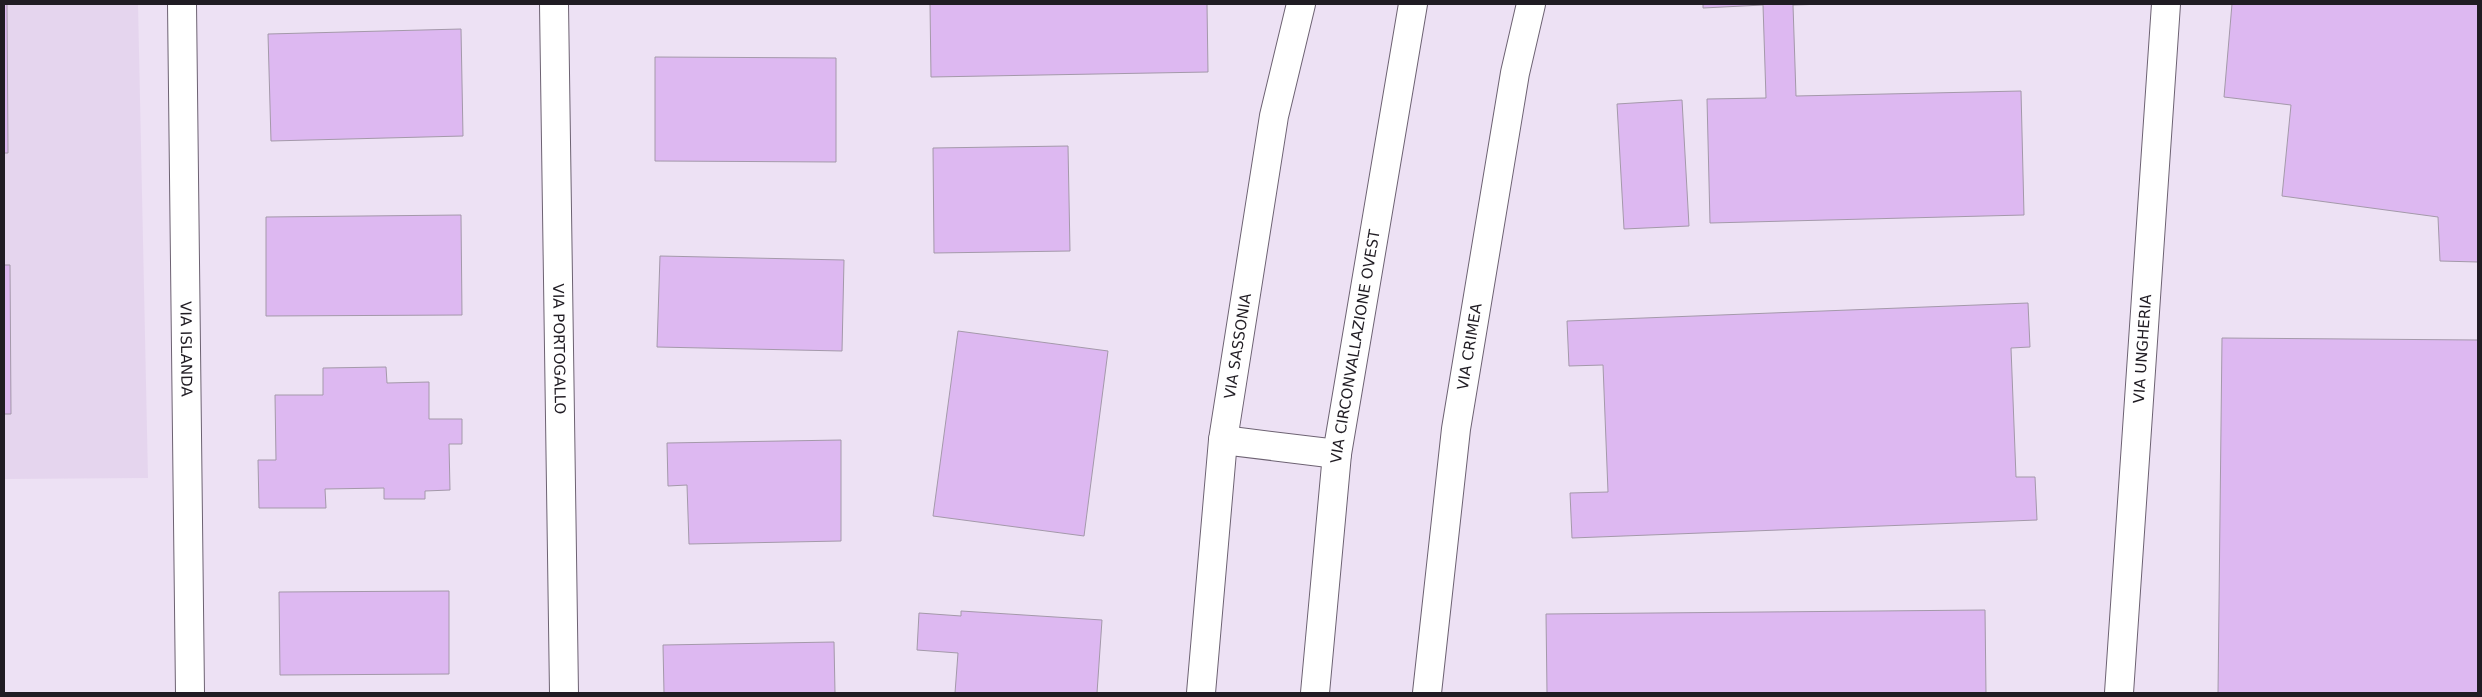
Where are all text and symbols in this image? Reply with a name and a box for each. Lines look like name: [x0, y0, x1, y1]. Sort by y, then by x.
street label: VIA CIRCONVALLAZIONE OVEST: [1327, 227, 1384, 464]
street label: VIA PORTOGALLO: [549, 283, 569, 415]
street label: VIA SASSONIA: [1221, 291, 1255, 400]
street label: VIA UNGHERIA: [2130, 293, 2155, 404]
street label: VIA ISLANDA: [176, 301, 196, 398]
street label: VIA CRIMEA: [1454, 301, 1486, 391]

